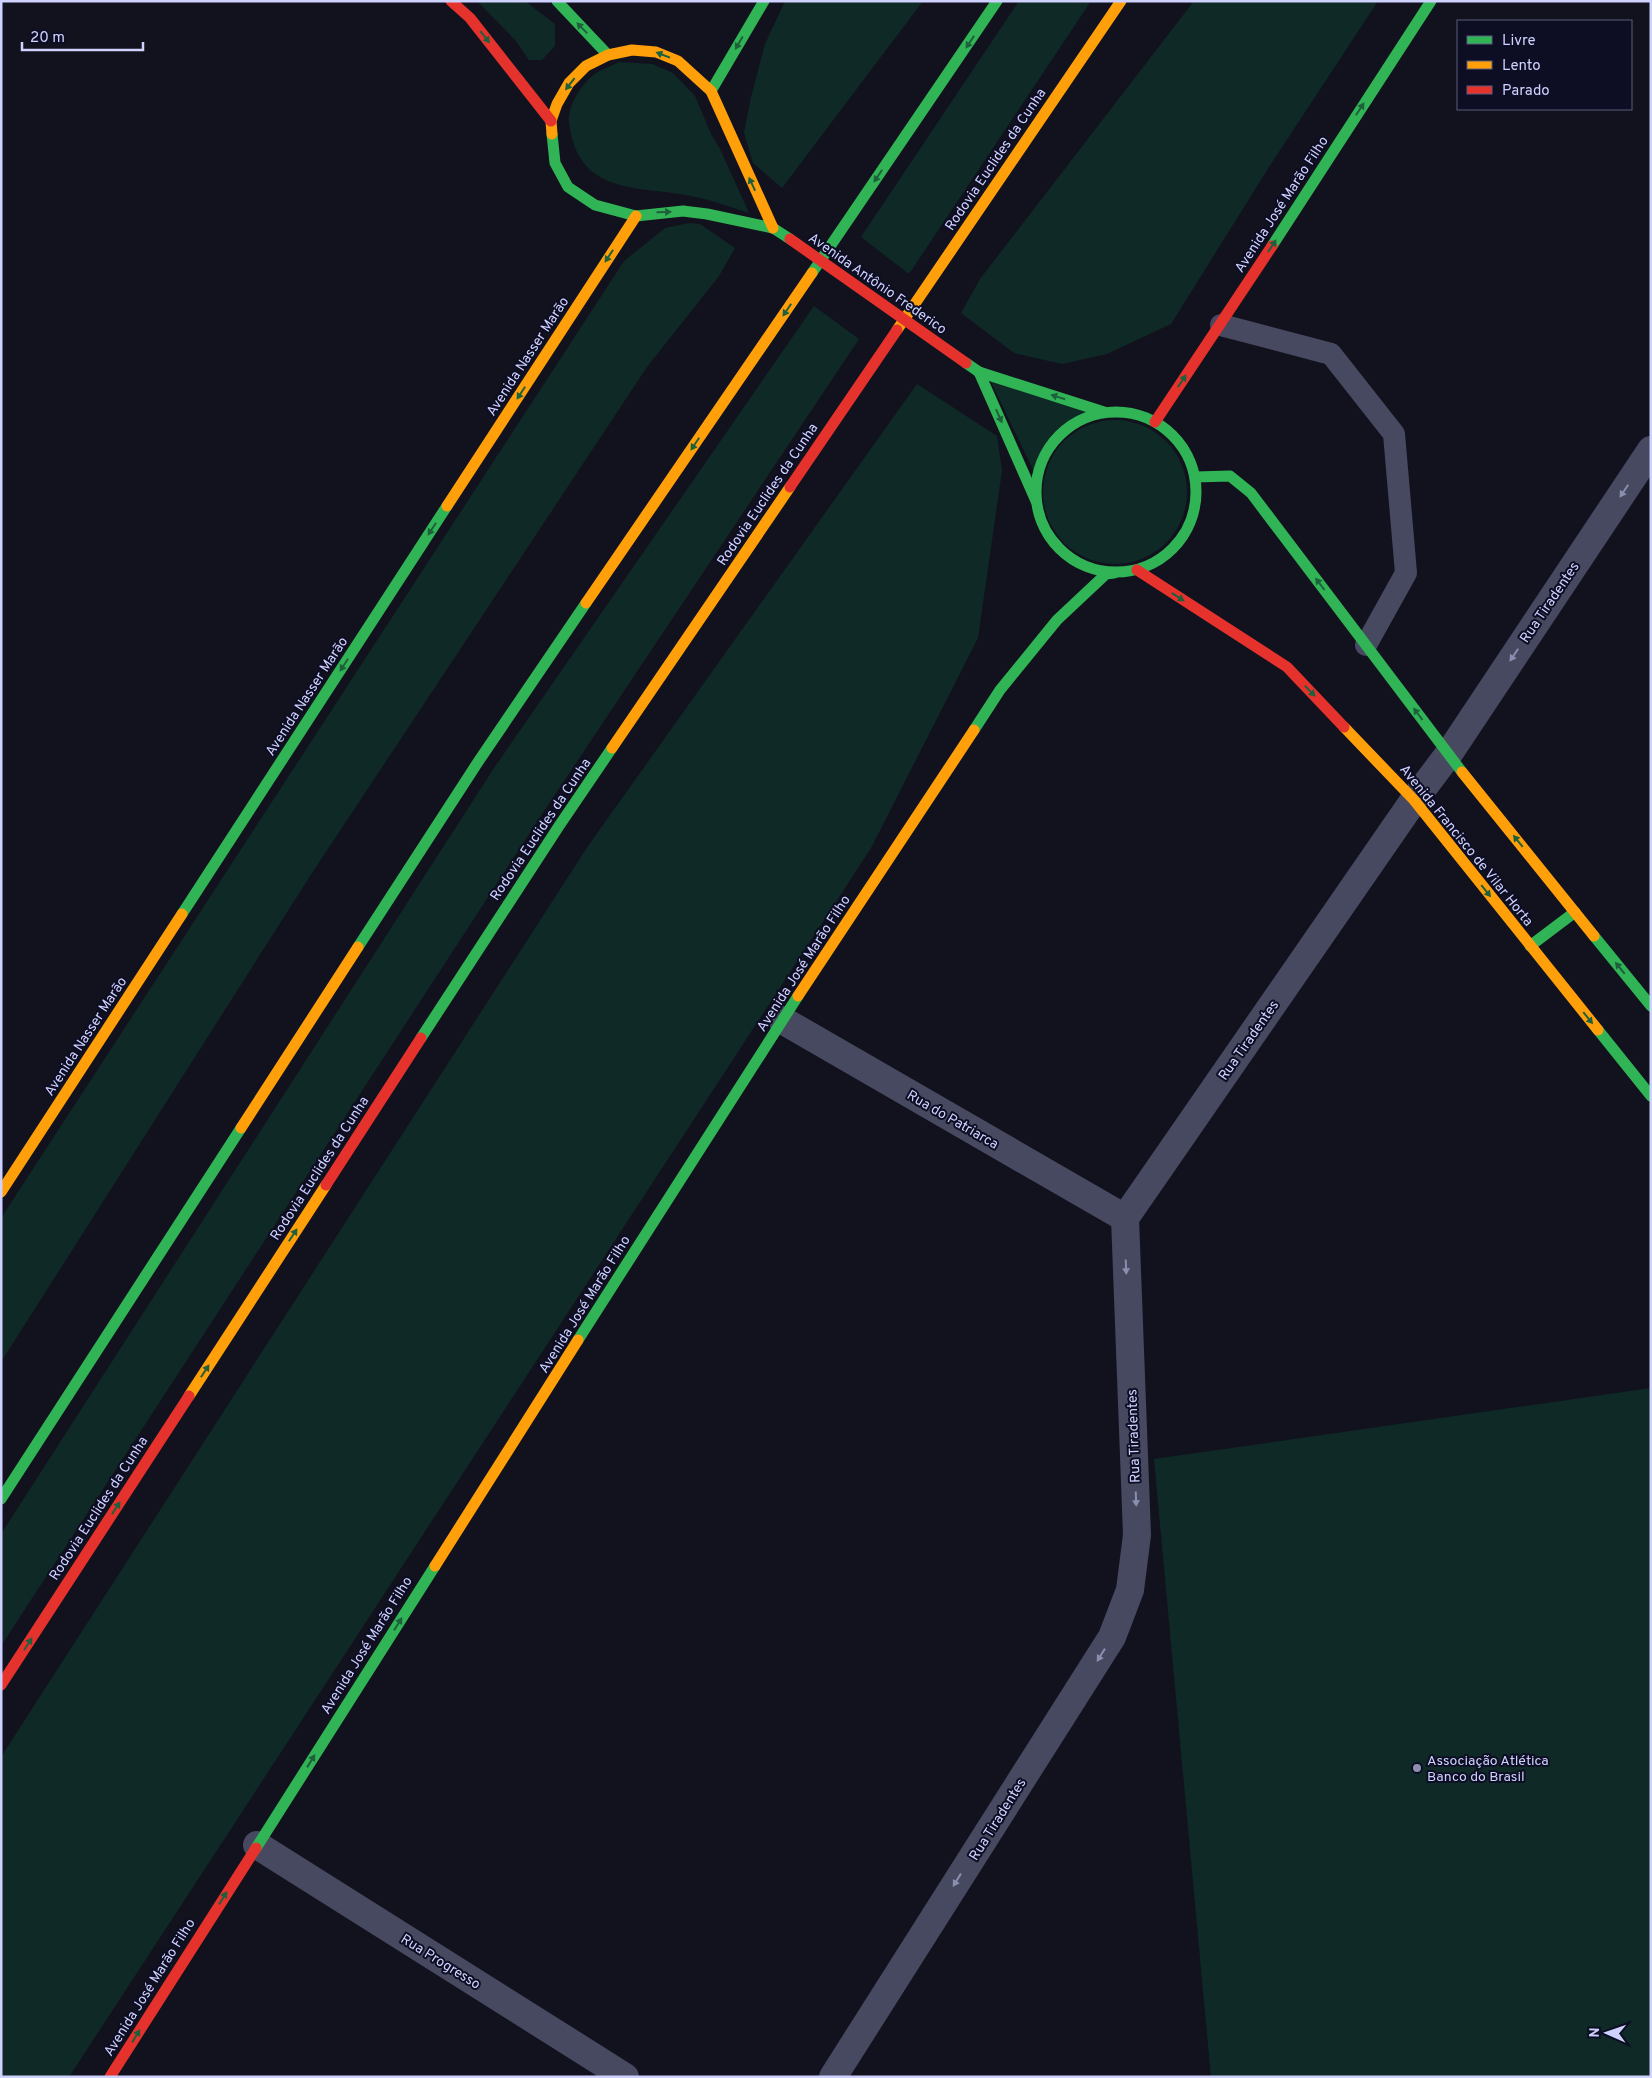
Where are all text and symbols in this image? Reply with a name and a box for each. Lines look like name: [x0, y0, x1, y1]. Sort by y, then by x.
scale bar: [22, 20, 144, 52]
legend: [1457, 20, 1632, 110]
one-way arrow: [576, 22, 588, 34]
text: 20 m: [30, 29, 65, 48]
one-way arrow: [479, 30, 490, 43]
text: Livre: [1502, 32, 1536, 51]
one-way arrow: [965, 35, 975, 48]
one-way arrow: [735, 37, 744, 50]
one-way arrow: [656, 51, 670, 59]
text: Lento: [1502, 57, 1541, 76]
one-way arrow: [564, 77, 575, 90]
text: Parado: [1502, 82, 1550, 101]
street label: Rodovia Euclides da Cunha: [942, 85, 1050, 234]
one-way arrow: [1356, 103, 1365, 116]
street label: Avenida José Marão Filho: [1232, 133, 1333, 276]
one-way arrow: [873, 169, 883, 183]
one-way arrow: [748, 177, 756, 191]
one-way arrow: [657, 208, 673, 216]
street label: Avenida Antônio Frederico: [805, 230, 950, 339]
one-way arrow: [1267, 239, 1277, 252]
one-way arrow: [605, 250, 614, 263]
street label: Avenida Nasser Marão: [483, 294, 573, 420]
one-way arrow: [782, 303, 791, 317]
one-way arrow: [1178, 375, 1187, 388]
one-way arrow: [516, 386, 526, 399]
one-way arrow: [1050, 393, 1065, 401]
one-way arrow: [995, 409, 1003, 423]
street label: Rodovia Euclides da Cunha: [714, 420, 822, 569]
one-way arrow: [690, 438, 700, 451]
one-way arrow: [1619, 484, 1629, 497]
one-way arrow: [428, 522, 437, 536]
street label: Rua Tiradentes: [1517, 559, 1584, 647]
one-way arrow: [1315, 577, 1325, 591]
one-way arrow: [1171, 592, 1185, 602]
street label: Avenida Nasser Marão: [262, 634, 352, 760]
one-way arrow: [1510, 648, 1519, 662]
one-way arrow: [339, 659, 349, 672]
one-way arrow: [1304, 685, 1316, 697]
one-way arrow: [1412, 708, 1423, 721]
street label: Rodovia Euclides da Cunha: [487, 755, 595, 904]
street label: Avenida Francisco de Vilar Horta: [1395, 762, 1536, 930]
one-way arrow: [1513, 835, 1524, 848]
one-way arrow: [1481, 885, 1492, 898]
street label: Avenida José Marão Filho: [754, 892, 855, 1035]
one-way arrow: [1615, 962, 1626, 975]
street label: Avenida Nasser Marão: [41, 974, 131, 1100]
street label: Rua Tiradentes: [1215, 997, 1283, 1084]
one-way arrow: [1582, 1011, 1593, 1024]
street label: Rua do Patriarca: [903, 1087, 1001, 1153]
street label: Rodovia Euclides da Cunha: [267, 1094, 373, 1244]
one-way arrow: [288, 1228, 298, 1242]
street label: Avenida José Marão Filho: [536, 1233, 635, 1377]
one-way arrow: [1123, 1259, 1131, 1275]
one-way arrow: [200, 1365, 209, 1378]
street label: Rua Tiradentes: [1124, 1389, 1145, 1483]
street label: Rodovia Euclides da Cunha: [46, 1434, 152, 1584]
one-way arrow: [1132, 1491, 1140, 1507]
one-way arrow: [111, 1501, 121, 1514]
street label: Avenida José Marão Filho: [318, 1574, 417, 1718]
one-way arrow: [393, 1618, 403, 1631]
one-way arrow: [23, 1637, 33, 1651]
one-way arrow: [1096, 1648, 1106, 1661]
place label: Associação Atlética Banco do Brasil: [1427, 1753, 1549, 1786]
one-way arrow: [306, 1755, 315, 1768]
marker: Associação Atlética Banco do Brasil: [1411, 1762, 1423, 1774]
street label: Rua Tiradentes: [966, 1775, 1030, 1864]
one-way arrow: [953, 1874, 962, 1887]
one-way arrow: [219, 1892, 228, 1905]
street label: Avenida José Marão Filho: [101, 1916, 200, 2060]
street label: Rua Progresso: [397, 1931, 483, 1994]
north arrow: [1582, 2008, 1632, 2058]
text: N: [1587, 2027, 1604, 2038]
one-way arrow: [132, 2029, 141, 2042]

